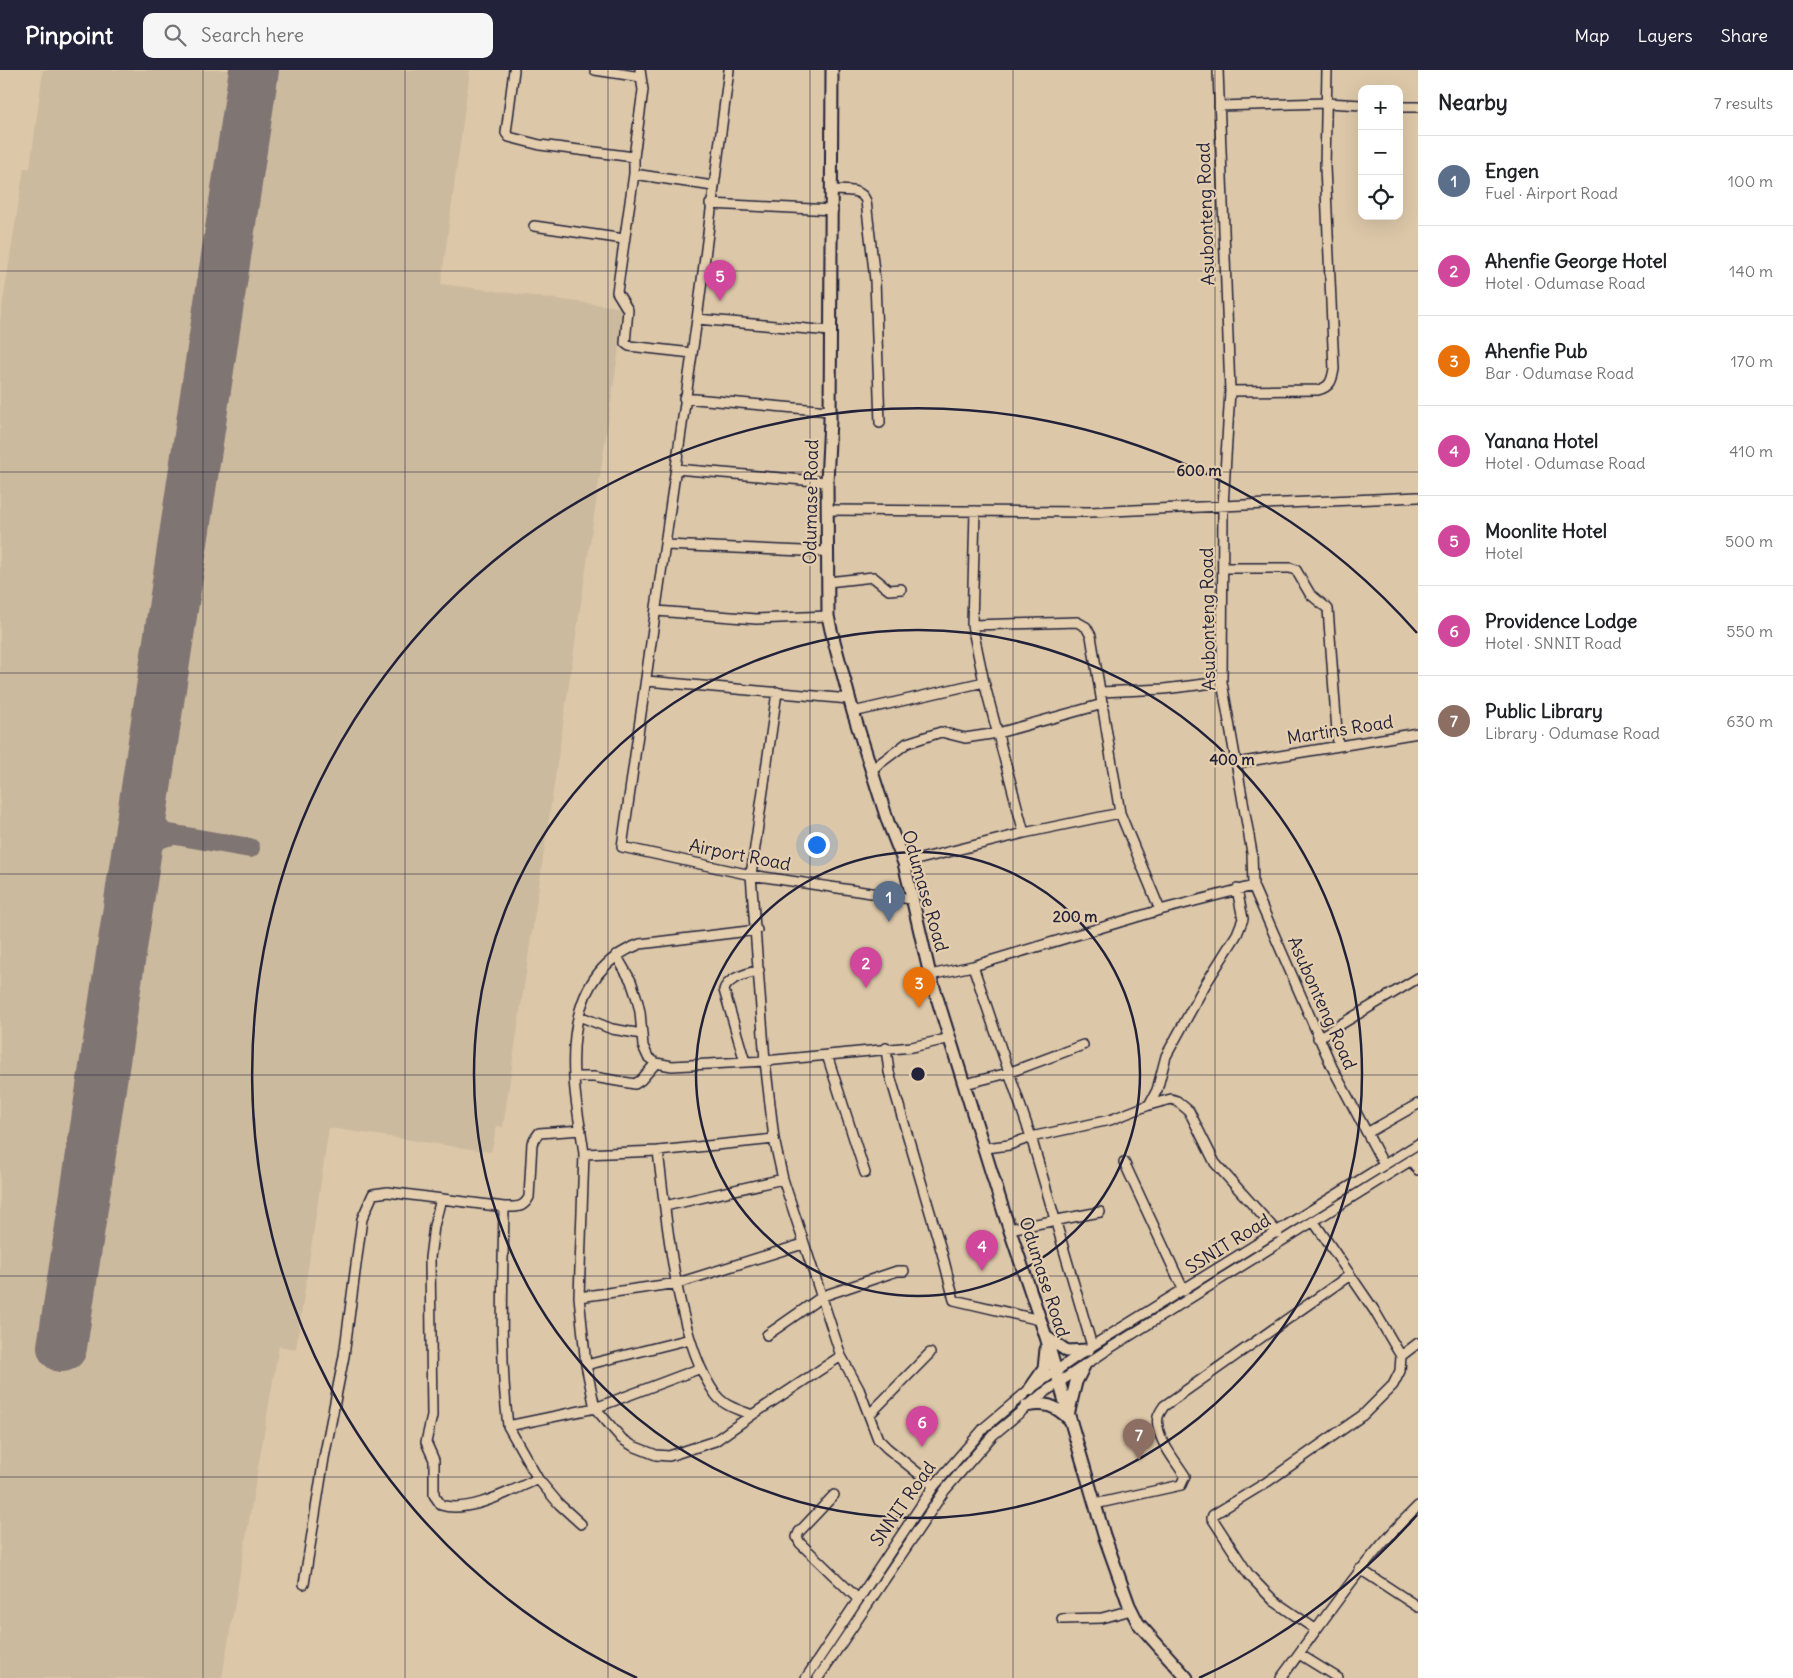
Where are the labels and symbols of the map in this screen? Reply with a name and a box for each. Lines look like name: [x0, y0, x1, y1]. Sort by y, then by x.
street label: Asubonteng Road: [1191, 142, 1219, 286]
pin: 5: [704, 260, 736, 301]
street label: Odumase Road: [798, 439, 823, 565]
text: 600 m: [1176, 461, 1222, 480]
street label: Asubonteng Road: [1195, 547, 1220, 691]
street label: Martins Road: [1285, 710, 1395, 749]
text: 400 m: [1209, 750, 1255, 769]
street label: Odumase Road: [897, 827, 954, 955]
your location: [804, 832, 830, 858]
street label: Airport Road: [687, 833, 793, 876]
pin: 1: [873, 881, 905, 922]
text: 200 m: [1053, 907, 1097, 926]
street label: Asubonteng Road: [1283, 933, 1362, 1073]
pin: 2: [850, 947, 882, 988]
pin: 3: [903, 967, 935, 1008]
centre of rings: [909, 1065, 927, 1083]
street label: SSNIT Road: [1181, 1208, 1275, 1279]
street label: Odumase Road: [1014, 1214, 1075, 1340]
pin: 4: [966, 1230, 998, 1271]
pin: 6: [906, 1406, 938, 1447]
pin: 7: [1123, 1419, 1155, 1460]
street label: SNNIT Road: [865, 1456, 941, 1551]

